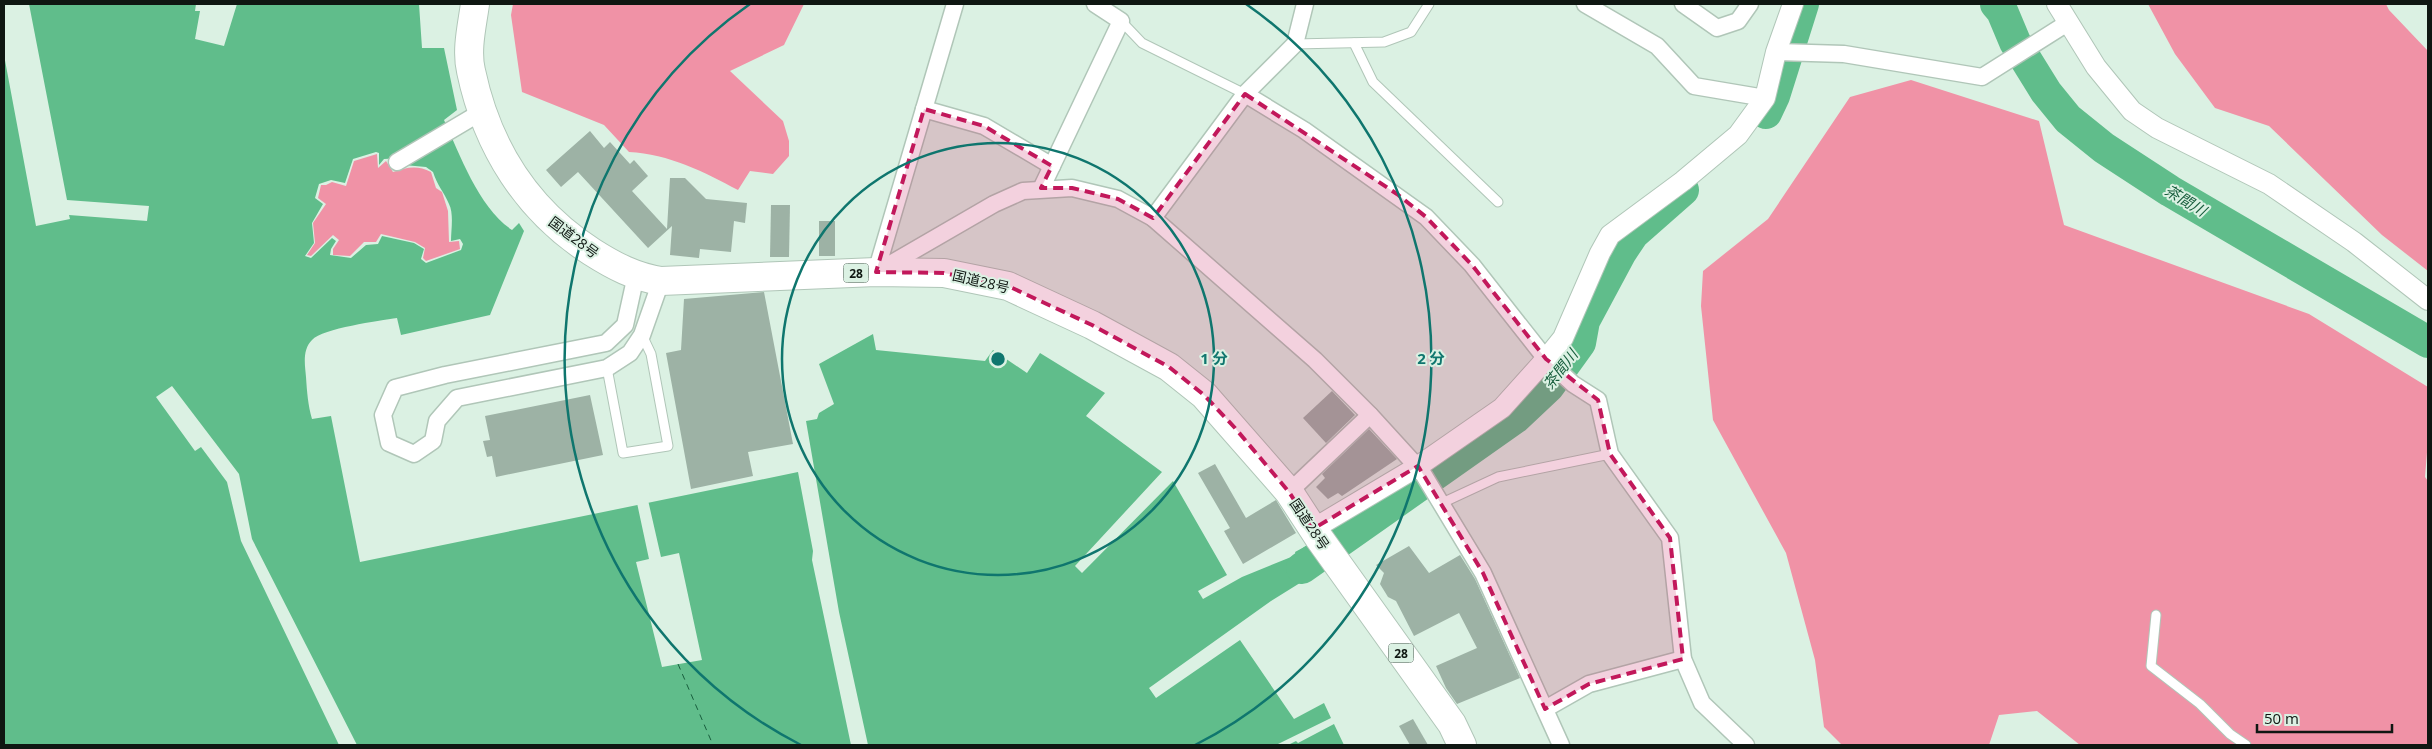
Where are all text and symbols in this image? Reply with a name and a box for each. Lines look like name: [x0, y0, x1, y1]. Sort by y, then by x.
water label: 茶間川: [2162, 180, 2212, 221]
street label: 国道28号: [545, 212, 603, 262]
road number: 28: [844, 264, 868, 282]
street label: 国道28号: [951, 265, 1011, 297]
water label: 茶間川: [1538, 344, 1583, 393]
text: 1 分: [1200, 348, 1228, 368]
text: 2 分: [1417, 348, 1445, 368]
centre of rings: [989, 350, 1007, 368]
street label: 国道28号: [1286, 495, 1334, 553]
road number: 28: [1388, 644, 1414, 662]
scale bar: [2257, 702, 2392, 734]
text: 50 m: [2264, 708, 2299, 728]

